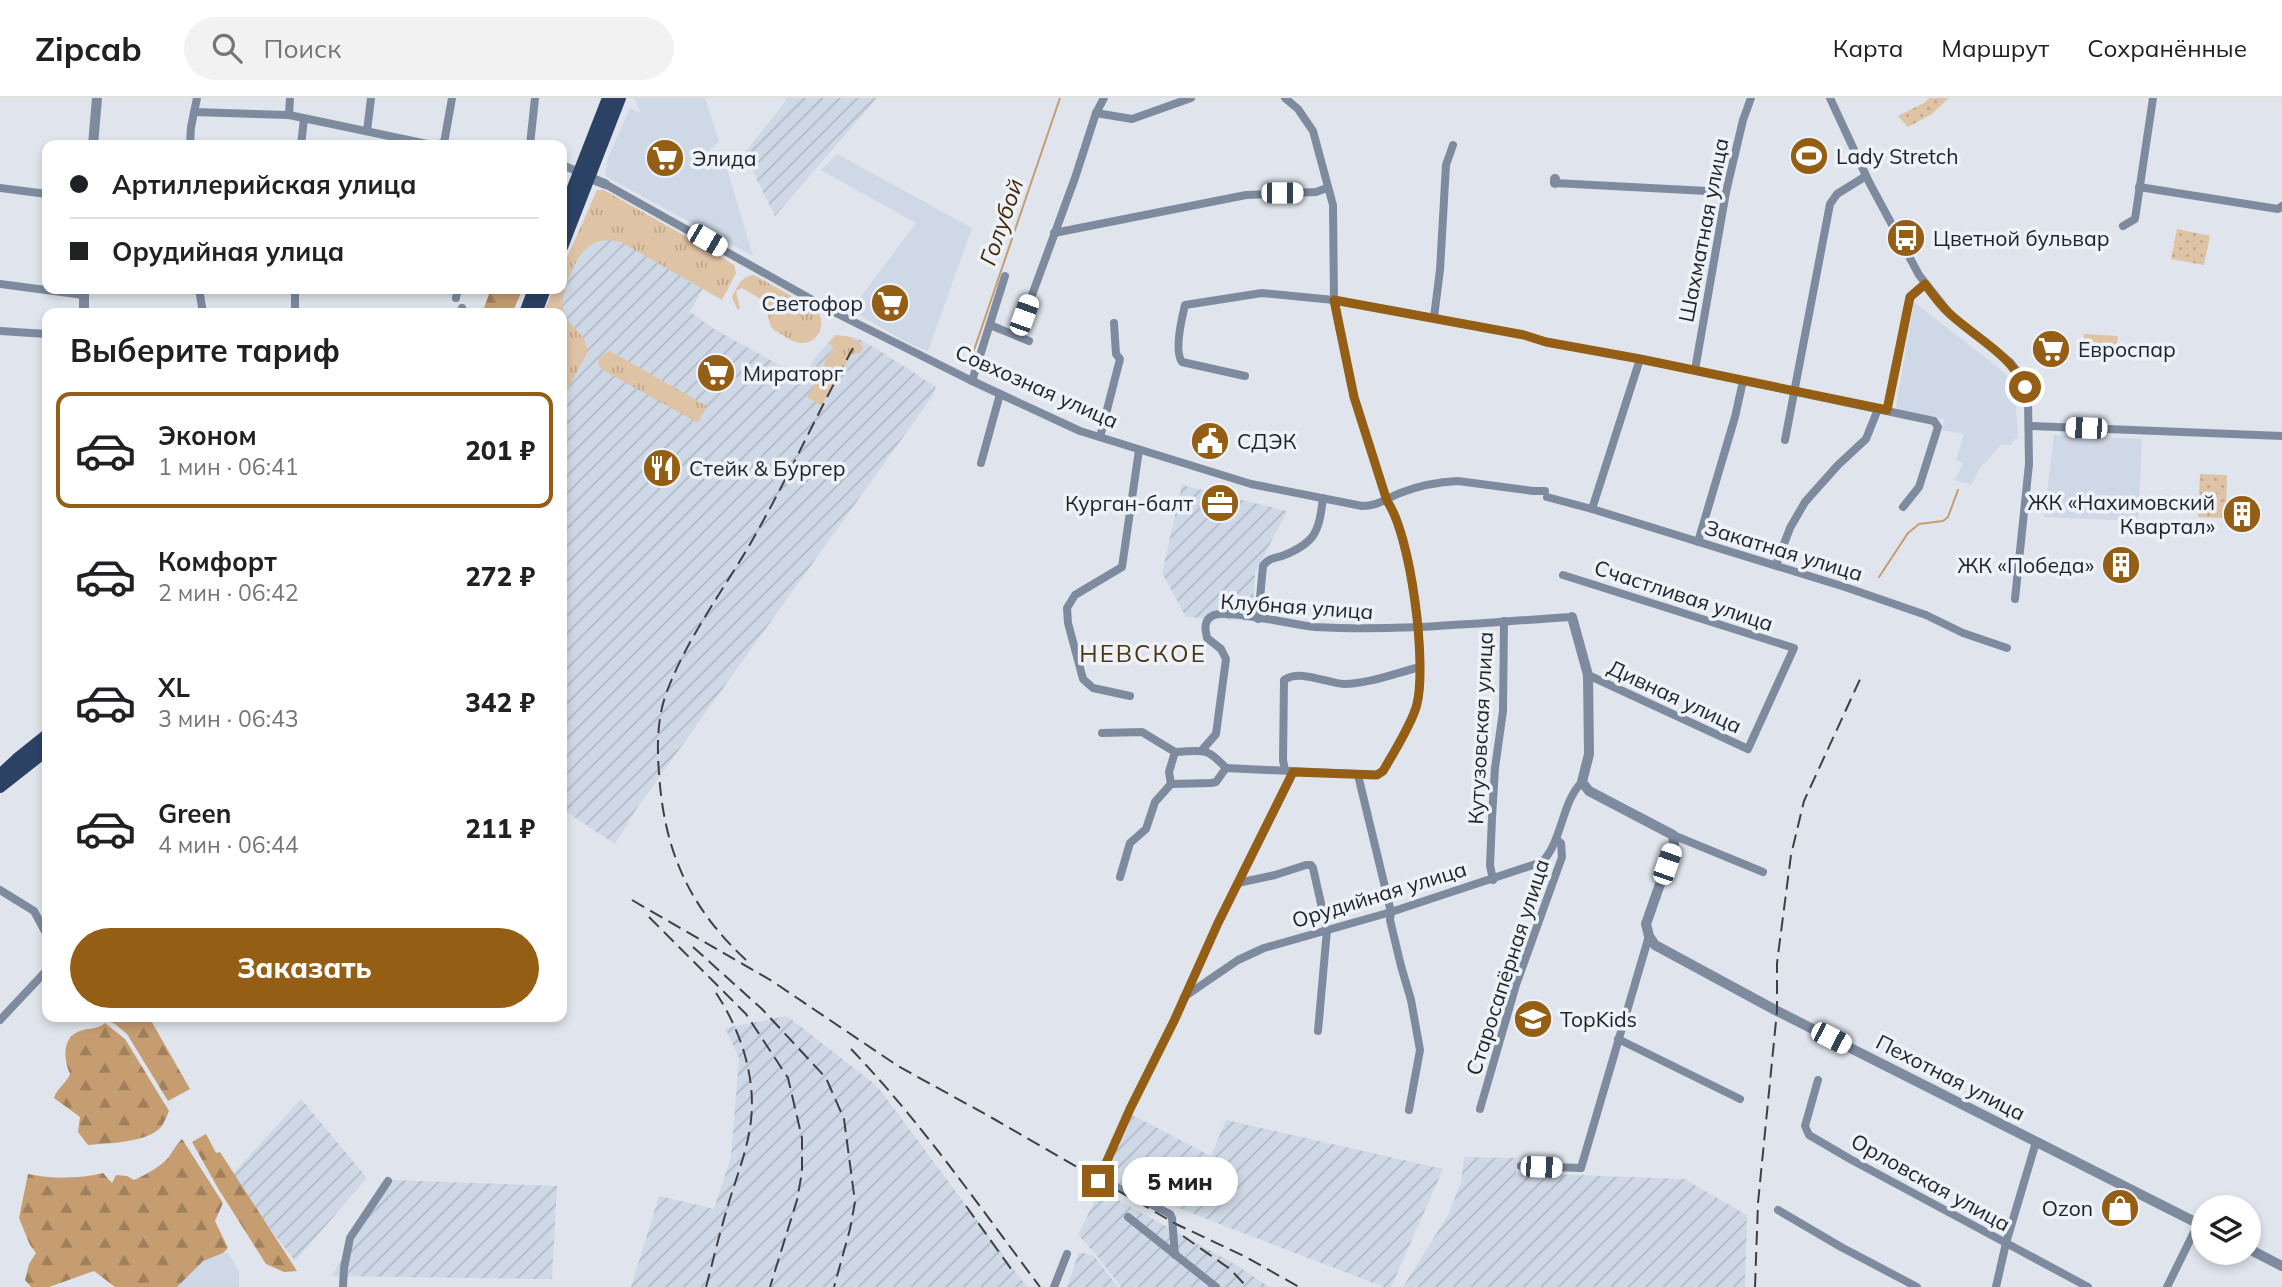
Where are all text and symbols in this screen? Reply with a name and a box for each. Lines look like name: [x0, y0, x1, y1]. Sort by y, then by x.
search box: [184, 17, 674, 80]
text: Zipcab: [35, 28, 142, 69]
icon: search: [208, 29, 246, 67]
text: Поиск: [264, 32, 341, 65]
text: Карта: [1833, 33, 1903, 63]
text: Маршрут: [1941, 33, 2049, 63]
text: Сохранённые: [2087, 33, 2247, 63]
sports icon: Lady Stretch: [1788, 135, 1830, 177]
street label: Шахматная улица: [1672, 136, 1734, 324]
supermarket icon: Элида: [644, 137, 686, 179]
place label: Lady Stretch: [1836, 143, 1959, 169]
place label: Элида: [692, 145, 757, 171]
text: Артиллерийская улица: [112, 168, 417, 201]
water label: Голубой: [973, 175, 1029, 269]
car: [1262, 183, 1304, 204]
bus stop icon: Цветной бульвар: [1885, 217, 1927, 259]
car: [684, 220, 731, 260]
place label: Цветной бульвар: [1933, 225, 2110, 251]
text: Орудийная улица: [112, 235, 344, 268]
supermarket icon: Светофор: [869, 282, 911, 324]
place label: Светофор: [761, 290, 863, 316]
car: [1007, 292, 1042, 338]
supermarket icon: Евроспар: [2030, 328, 2072, 370]
text: Выберите тариф: [70, 330, 340, 370]
place label: Евроспар: [2078, 336, 2176, 362]
street label: Совхозная улица: [951, 338, 1123, 434]
supermarket icon: Мираторг: [695, 352, 737, 394]
place label: Мираторг: [743, 360, 844, 386]
route start: [2009, 371, 2041, 403]
car: [2065, 417, 2108, 439]
icon: car: [74, 419, 137, 482]
text: Эконом: [158, 419, 257, 452]
public building icon: СДЭК: [1189, 420, 1231, 462]
place label: СДЭК: [1237, 428, 1297, 454]
text: 201 ₽: [465, 434, 535, 467]
restaurant icon: Стейк & Бургер: [641, 447, 683, 489]
text: 1 мин · 06:41: [158, 452, 298, 481]
place label: Стейк & Бургер: [689, 455, 846, 481]
office icon: Курган-балт: [1199, 482, 1241, 524]
place label: ЖК «Нахимовский Квартал»: [2028, 489, 2215, 539]
place label: Курган-балт: [1065, 490, 1193, 516]
building icon: ЖК «Нахимовский Квартал»: [2221, 493, 2263, 535]
street label: Закатная улица: [1702, 514, 1866, 586]
building icon: ЖК «Победа»: [2100, 544, 2142, 586]
icon: car: [74, 545, 137, 608]
text: Комфорт: [158, 545, 277, 578]
place label: ЖК «Победа»: [1957, 552, 2094, 578]
street label: Счастливая улица: [1591, 554, 1777, 636]
text: 272 ₽: [465, 560, 535, 593]
text: 2 мин · 06:42: [158, 578, 298, 607]
street label: Клубная улица: [1220, 588, 1374, 624]
street label: Кутузовская улица: [1462, 631, 1498, 825]
district label: НЕВСКОЕ: [1079, 638, 1207, 668]
street label: Дивная улица: [1604, 654, 1746, 738]
icon: car: [74, 671, 137, 734]
text: XL: [158, 671, 190, 704]
text: 342 ₽: [465, 686, 535, 719]
text: 3 мин · 06:43: [158, 704, 298, 733]
icon: car: [74, 797, 137, 860]
text: Green: [158, 797, 231, 830]
text: 211 ₽: [465, 812, 535, 845]
text: 4 мин · 06:44: [158, 830, 298, 859]
car: [1651, 841, 1684, 887]
street label: Орудийная улица: [1288, 855, 1470, 933]
street label: Старосапёрная улица: [1460, 856, 1554, 1078]
button: Заказать: [70, 928, 539, 1008]
school or university icon: TopKids: [1512, 998, 1554, 1040]
place label: TopKids: [1560, 1006, 1637, 1032]
car: [1808, 1019, 1855, 1057]
street label: Пехотная улица: [1872, 1028, 2030, 1126]
street label: Орловская улица: [1847, 1127, 2015, 1237]
callout: 5 мин: [1122, 1156, 1238, 1206]
car: [1520, 1156, 1563, 1178]
route end: [1082, 1165, 1114, 1197]
text: 5 мин: [1147, 1167, 1213, 1196]
shop icon: Ozon: [2099, 1187, 2141, 1229]
place label: Ozon: [2042, 1195, 2093, 1221]
map controls: [2191, 1195, 2261, 1265]
button: layers: [2191, 1195, 2261, 1265]

